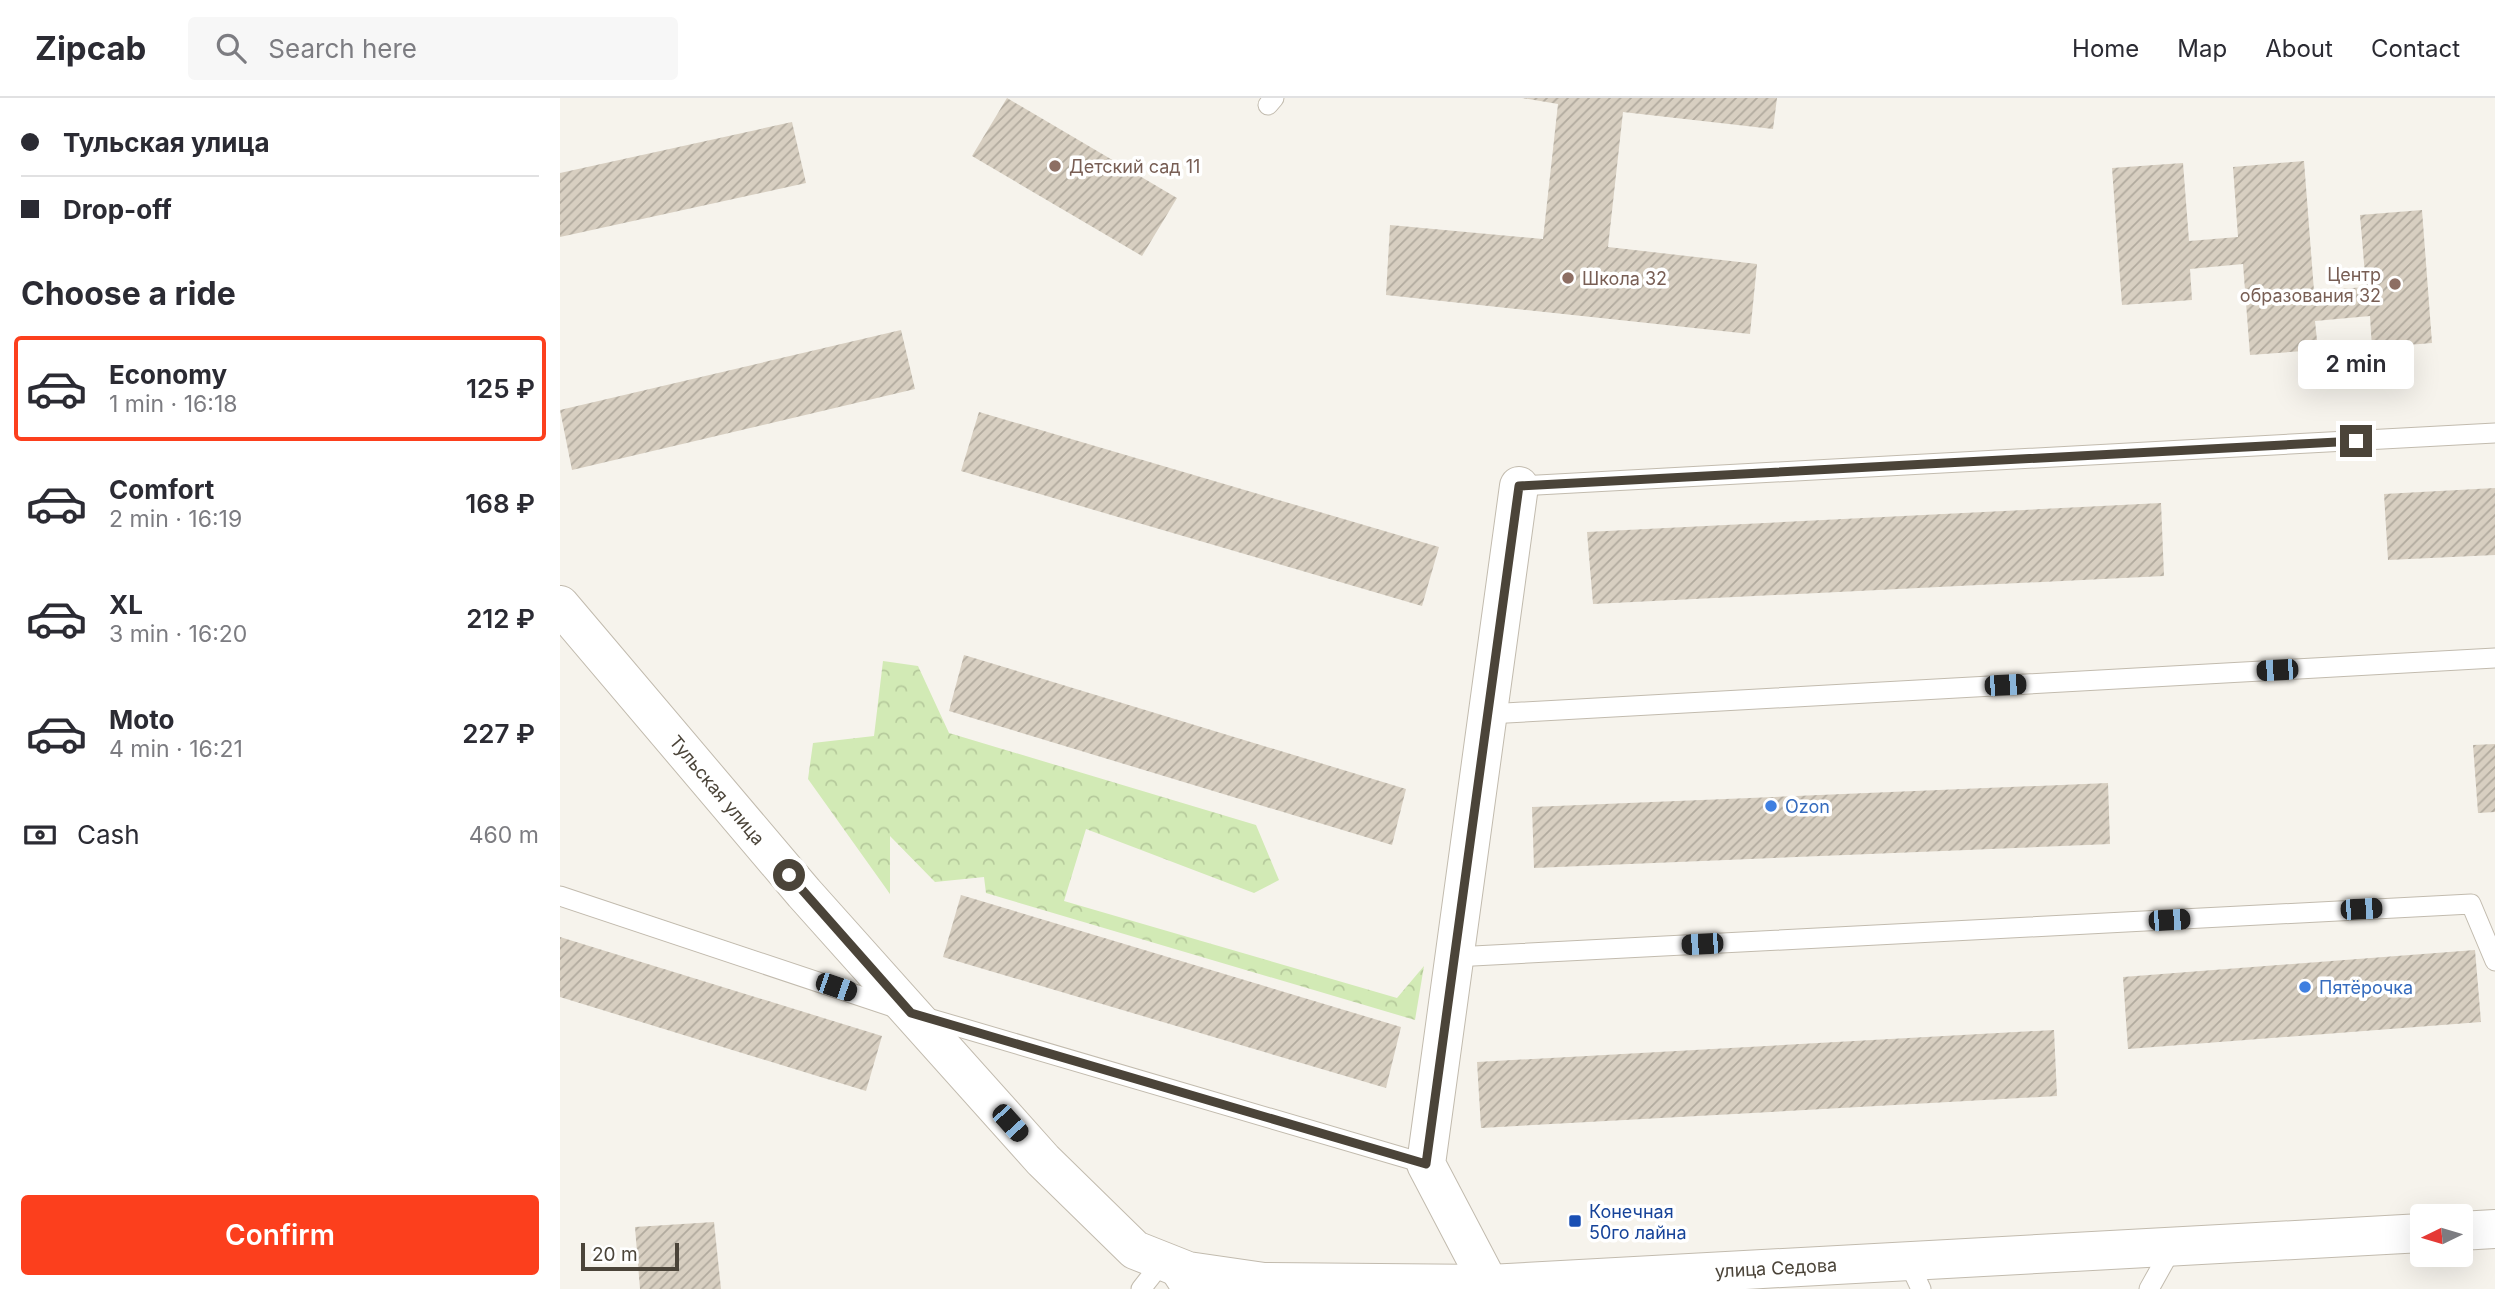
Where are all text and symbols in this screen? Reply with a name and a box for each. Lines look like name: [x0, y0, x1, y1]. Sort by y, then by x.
search box: [188, 17, 678, 80]
text: Zipcab: [35, 28, 146, 68]
icon: search: [212, 29, 250, 67]
text: Search here: [268, 33, 417, 64]
text: Home: [2072, 34, 2139, 63]
text: Map: [2177, 34, 2227, 63]
text: About: [2265, 34, 2333, 63]
text: Contact: [2371, 34, 2460, 63]
text: Тульская улица: [63, 127, 270, 158]
place label: Детский сад 11: [1069, 156, 1200, 177]
marker: Детский сад 11: [1047, 158, 1063, 174]
text: Drop-off: [63, 194, 172, 225]
place label: Центр образования 32: [2240, 264, 2381, 306]
place label: Школа 32: [1582, 268, 1667, 289]
marker: Школа 32: [1560, 270, 1576, 286]
text: Choose a ride: [21, 274, 236, 313]
marker: Центр образования 32: [2387, 276, 2403, 292]
callout: 2 min: [2298, 340, 2414, 388]
text: 2 min: [2326, 350, 2386, 378]
icon: car: [25, 357, 88, 420]
text: Economy: [109, 359, 227, 390]
text: 125 ₽: [466, 373, 535, 404]
text: 1 min · 16:18: [109, 390, 238, 418]
route end: [2340, 425, 2372, 457]
icon: car: [25, 472, 88, 535]
text: Comfort: [109, 474, 214, 505]
text: 168 ₽: [465, 488, 535, 519]
text: 2 min · 16:19: [109, 505, 242, 533]
icon: car: [25, 587, 88, 650]
text: XL: [109, 589, 143, 620]
text: 212 ₽: [466, 603, 535, 634]
text: 3 min · 16:20: [109, 620, 247, 648]
car: [2256, 658, 2299, 682]
car: [1984, 673, 2027, 697]
icon: car: [25, 702, 88, 765]
text: Moto: [109, 704, 174, 735]
text: 227 ₽: [462, 718, 535, 749]
street label: Тульская улица: [665, 731, 769, 849]
text: 4 min · 16:21: [109, 735, 243, 763]
place label: Ozon: [1785, 796, 1830, 817]
marker: Ozon: [1763, 798, 1779, 814]
icon: cash: [21, 816, 59, 854]
text: Cash: [77, 819, 140, 850]
text: 460 m: [469, 821, 539, 849]
route start: [773, 859, 805, 891]
car: [2340, 897, 2383, 921]
car: [2148, 908, 2191, 932]
car: [1681, 932, 1724, 956]
car: [813, 970, 860, 1004]
place label: Пятёрочка: [2319, 977, 2413, 998]
marker: Пятёрочка: [2297, 979, 2313, 995]
car: [989, 1100, 1032, 1146]
button: Confirm: [21, 1195, 539, 1275]
place label: Конечная 50го лайна: [1589, 1201, 1687, 1243]
north arrow: [2410, 1204, 2473, 1267]
map controls: [2410, 1204, 2473, 1267]
marker: Конечная 50го лайна: [1567, 1213, 1583, 1229]
scale bar: [581, 1240, 679, 1272]
text: 20 m: [592, 1243, 638, 1266]
street label: улица Седова: [1714, 1254, 1838, 1282]

